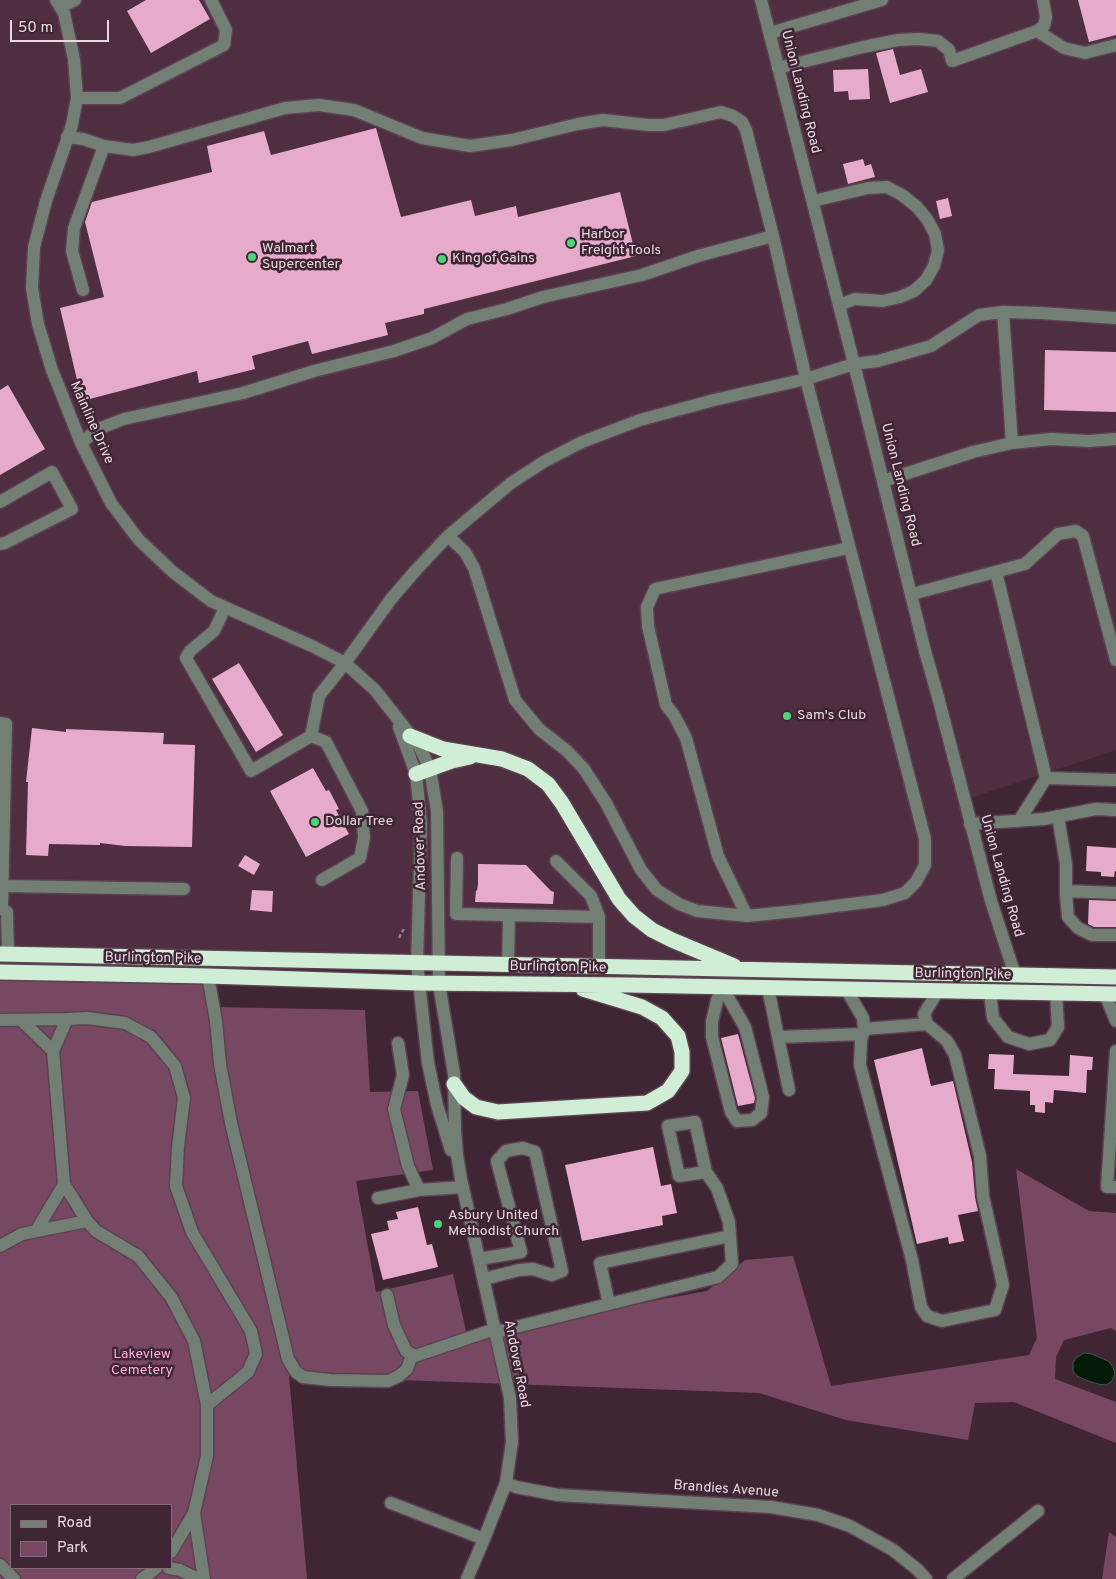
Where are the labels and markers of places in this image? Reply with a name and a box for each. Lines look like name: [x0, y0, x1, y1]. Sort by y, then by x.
place label: Harbor Freight Tools: [581, 227, 661, 260]
marker: Harbor Freight Tools: [565, 237, 577, 249]
place label: Walmart Supercenter: [262, 241, 340, 274]
marker: Walmart Supercenter: [246, 251, 258, 263]
place label: King of Gains: [452, 251, 535, 267]
marker: King of Gains: [436, 253, 448, 265]
place label: Sam's Club: [797, 708, 866, 724]
marker: Sam's Club: [781, 710, 793, 722]
place label: Dollar Tree: [325, 814, 393, 830]
marker: Dollar Tree: [309, 816, 321, 828]
place label: Asbury United Methodist Church: [448, 1208, 559, 1240]
marker: Asbury United Methodist Church: [432, 1218, 444, 1230]

